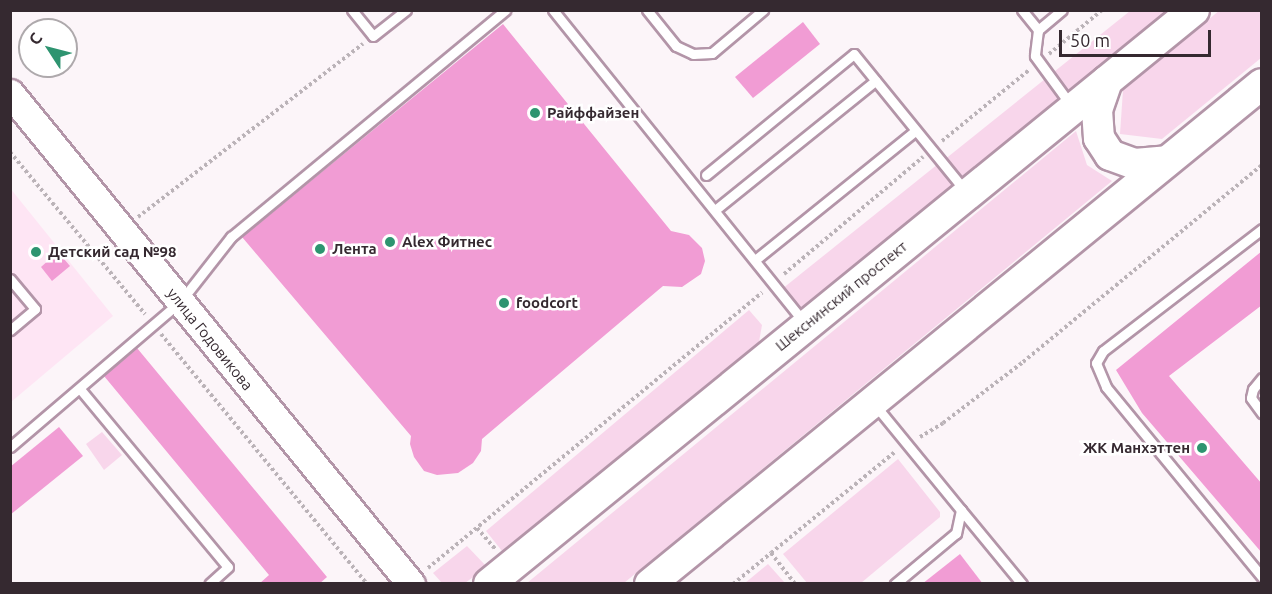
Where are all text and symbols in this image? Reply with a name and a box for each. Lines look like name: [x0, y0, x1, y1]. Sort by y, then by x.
north arrow: [18, 18, 78, 78]
scale bar: [1062, 18, 1214, 56]
text: С: [25, 29, 45, 48]
text: 50 m: [1070, 30, 1110, 50]
place label: Райффайзен: [547, 104, 639, 122]
marker: Райффайзен: [528, 106, 542, 120]
place label: Alex Фитнес: [402, 233, 492, 251]
marker: Alex Фитнес: [383, 235, 397, 249]
street label: Шекснинский проспект: [772, 237, 910, 355]
place label: Лента: [332, 240, 377, 258]
marker: Лента: [313, 242, 327, 256]
place label: Детский сад №98: [48, 243, 176, 261]
marker: Детский сад №98: [29, 245, 43, 259]
street label: улица Годовикова: [163, 284, 257, 394]
place label: foodcort: [516, 294, 578, 312]
marker: foodcort: [497, 296, 511, 310]
place label: ЖК Манхэттен: [1083, 439, 1190, 457]
marker: ЖК Манхэттен: [1195, 441, 1209, 455]

